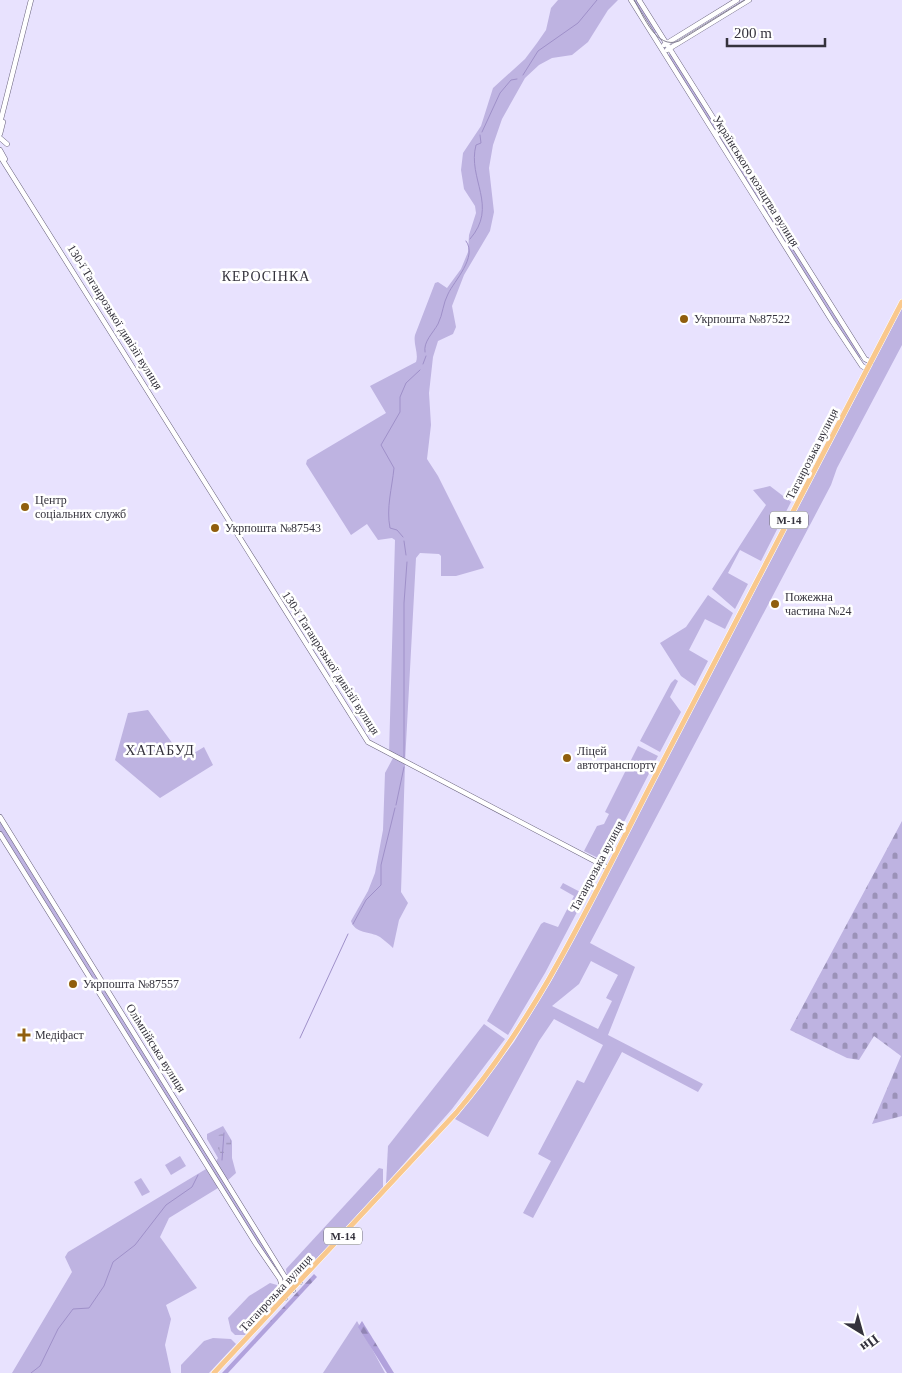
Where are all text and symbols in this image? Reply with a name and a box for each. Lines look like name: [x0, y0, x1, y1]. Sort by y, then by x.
scale bar: [727, 15, 824, 47]
text: 200 m: [734, 25, 772, 41]
street label: Українського козацтва вулиця: [710, 113, 802, 250]
street label: 130-ї Таганрозької дивізії вулиця: [65, 242, 166, 392]
district label: КЕРОСІНКА: [222, 269, 310, 284]
place label: Укрпошта №87522: [694, 312, 790, 326]
marker: Укрпошта №87522: [678, 313, 690, 325]
street label: Таганрозька вулиця: [783, 406, 841, 502]
place label: Центр соціальних служб: [35, 493, 126, 521]
marker: Центр соціальних служб: [19, 501, 31, 513]
road number: М-14: [770, 512, 808, 528]
place label: Укрпошта №87543: [225, 521, 321, 535]
marker: Укрпошта №87543: [209, 522, 221, 534]
street label: 130-ї Таганрозької дивізії вулиця: [279, 589, 383, 738]
place label: Пожежна частина №24: [785, 590, 852, 618]
marker: Пожежна частина №24: [769, 598, 781, 610]
district label: ХАТАБУД: [125, 743, 195, 758]
place label: Ліцей автотранспорту: [577, 744, 656, 772]
marker: Ліцей автотранспорту: [561, 752, 573, 764]
street label: Таганрозька вулиця: [567, 818, 627, 914]
place label: Укрпошта №87557: [83, 977, 179, 991]
marker: Укрпошта №87557: [67, 978, 79, 990]
street label: Олімпійська вулиця: [123, 1001, 189, 1095]
marker: Медіфаст: [17, 1028, 31, 1042]
place label: Медіфаст: [35, 1028, 85, 1042]
road number: М-14: [324, 1228, 362, 1244]
street label: Таганрозька вулиця: [237, 1251, 316, 1334]
north arrow: [837, 1308, 887, 1358]
text: Пн: [857, 1331, 882, 1355]

